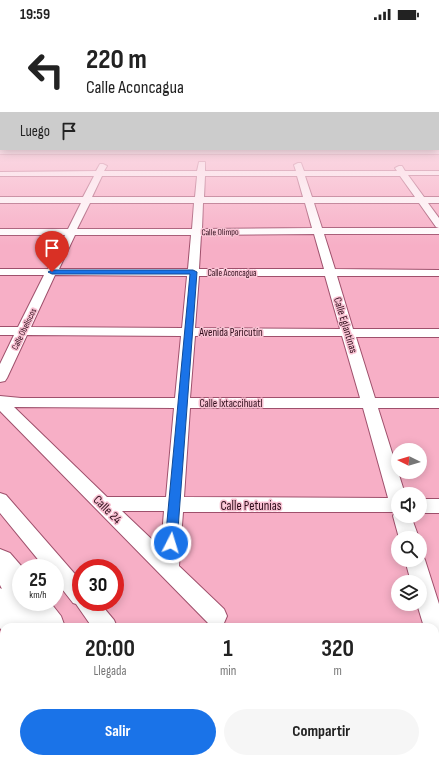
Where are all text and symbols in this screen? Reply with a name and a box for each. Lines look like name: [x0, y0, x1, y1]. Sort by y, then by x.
text: 19:59: [20, 5, 50, 24]
text: 220 m: [86, 43, 147, 76]
icon: left: [20, 44, 72, 96]
text: Calle Aconcagua: [86, 77, 184, 98]
icon: arrive: [58, 120, 80, 142]
text: Luego: [20, 122, 50, 141]
street label: Calle Olimpo: [201, 227, 239, 238]
pin: [35, 231, 69, 272]
icon: arrive: [41, 237, 63, 259]
street label: Calle Aconcagua: [208, 268, 256, 279]
street label: Calle Eglantinas: [331, 296, 360, 355]
street label: Calle Obeliscos: [10, 307, 39, 352]
street label: Avenida Paricutín: [198, 326, 263, 339]
street label: Calle Ixtaccihuatl: [199, 397, 263, 410]
north arrow: [391, 443, 427, 479]
map controls: [391, 443, 427, 611]
button: sound: [391, 487, 427, 523]
street label: Calle 24: [90, 492, 125, 528]
street label: Calle Petunias: [221, 498, 282, 514]
position arrow: [150, 522, 192, 564]
button: search: [391, 531, 427, 567]
speed limit sign: 30: [72, 559, 124, 611]
text: 25: [29, 568, 47, 592]
button: layers: [391, 575, 427, 611]
text: km/h: [29, 589, 47, 601]
text: 20:00: [85, 634, 135, 663]
text: 1: [223, 634, 233, 663]
text: 320: [321, 634, 354, 663]
text: Llegada: [94, 663, 126, 679]
text: min: [220, 663, 236, 679]
text: m: [333, 663, 342, 679]
button: Salir: [20, 709, 216, 755]
button: Compartir: [224, 709, 419, 755]

